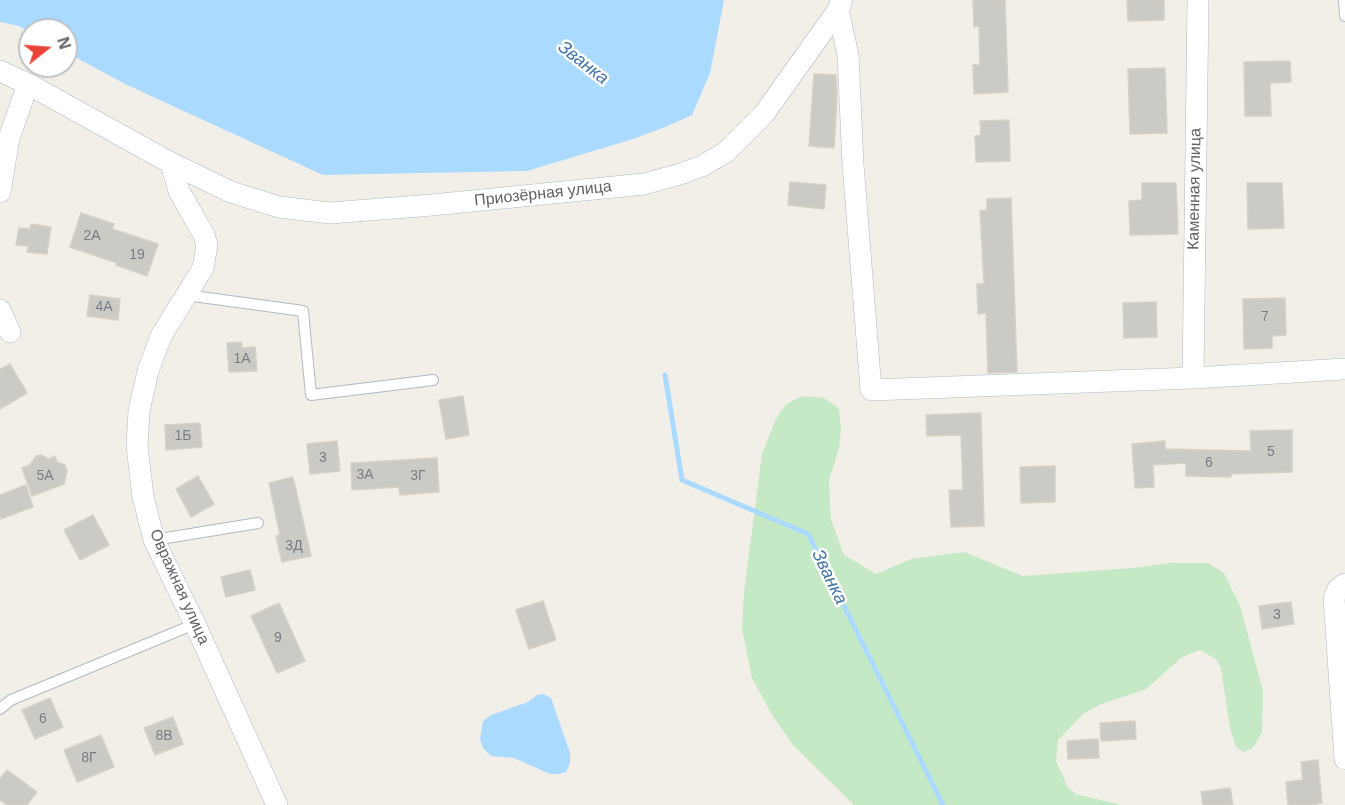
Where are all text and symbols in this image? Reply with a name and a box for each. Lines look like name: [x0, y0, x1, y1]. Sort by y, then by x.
north arrow: [18, 18, 78, 78]
text: N: [54, 35, 74, 51]
water label: Званка: [553, 36, 613, 90]
street label: Каменная улица: [1184, 128, 1206, 250]
street label: Приозёрная улица: [473, 177, 613, 211]
house number: 2А: [83, 228, 101, 244]
house number: 19: [129, 247, 145, 263]
house number: 4А: [95, 299, 113, 315]
house number: 7: [1261, 309, 1269, 325]
house number: 1А: [233, 351, 251, 367]
house number: 1Б: [175, 428, 191, 444]
house number: 5: [1267, 444, 1275, 460]
house number: 3: [319, 450, 327, 466]
house number: 6: [1205, 455, 1213, 471]
house number: 3А: [356, 467, 374, 483]
house number: 5А: [36, 468, 54, 484]
house number: 3Г: [410, 468, 426, 484]
street label: Овражная улица: [145, 526, 213, 648]
house number: 3Д: [285, 538, 303, 554]
water label: Званка: [806, 546, 852, 608]
house number: 3: [1273, 607, 1281, 623]
house number: 9: [274, 630, 282, 646]
house number: 6: [39, 711, 47, 727]
house number: 8В: [155, 728, 173, 744]
house number: 8Г: [81, 750, 97, 766]

